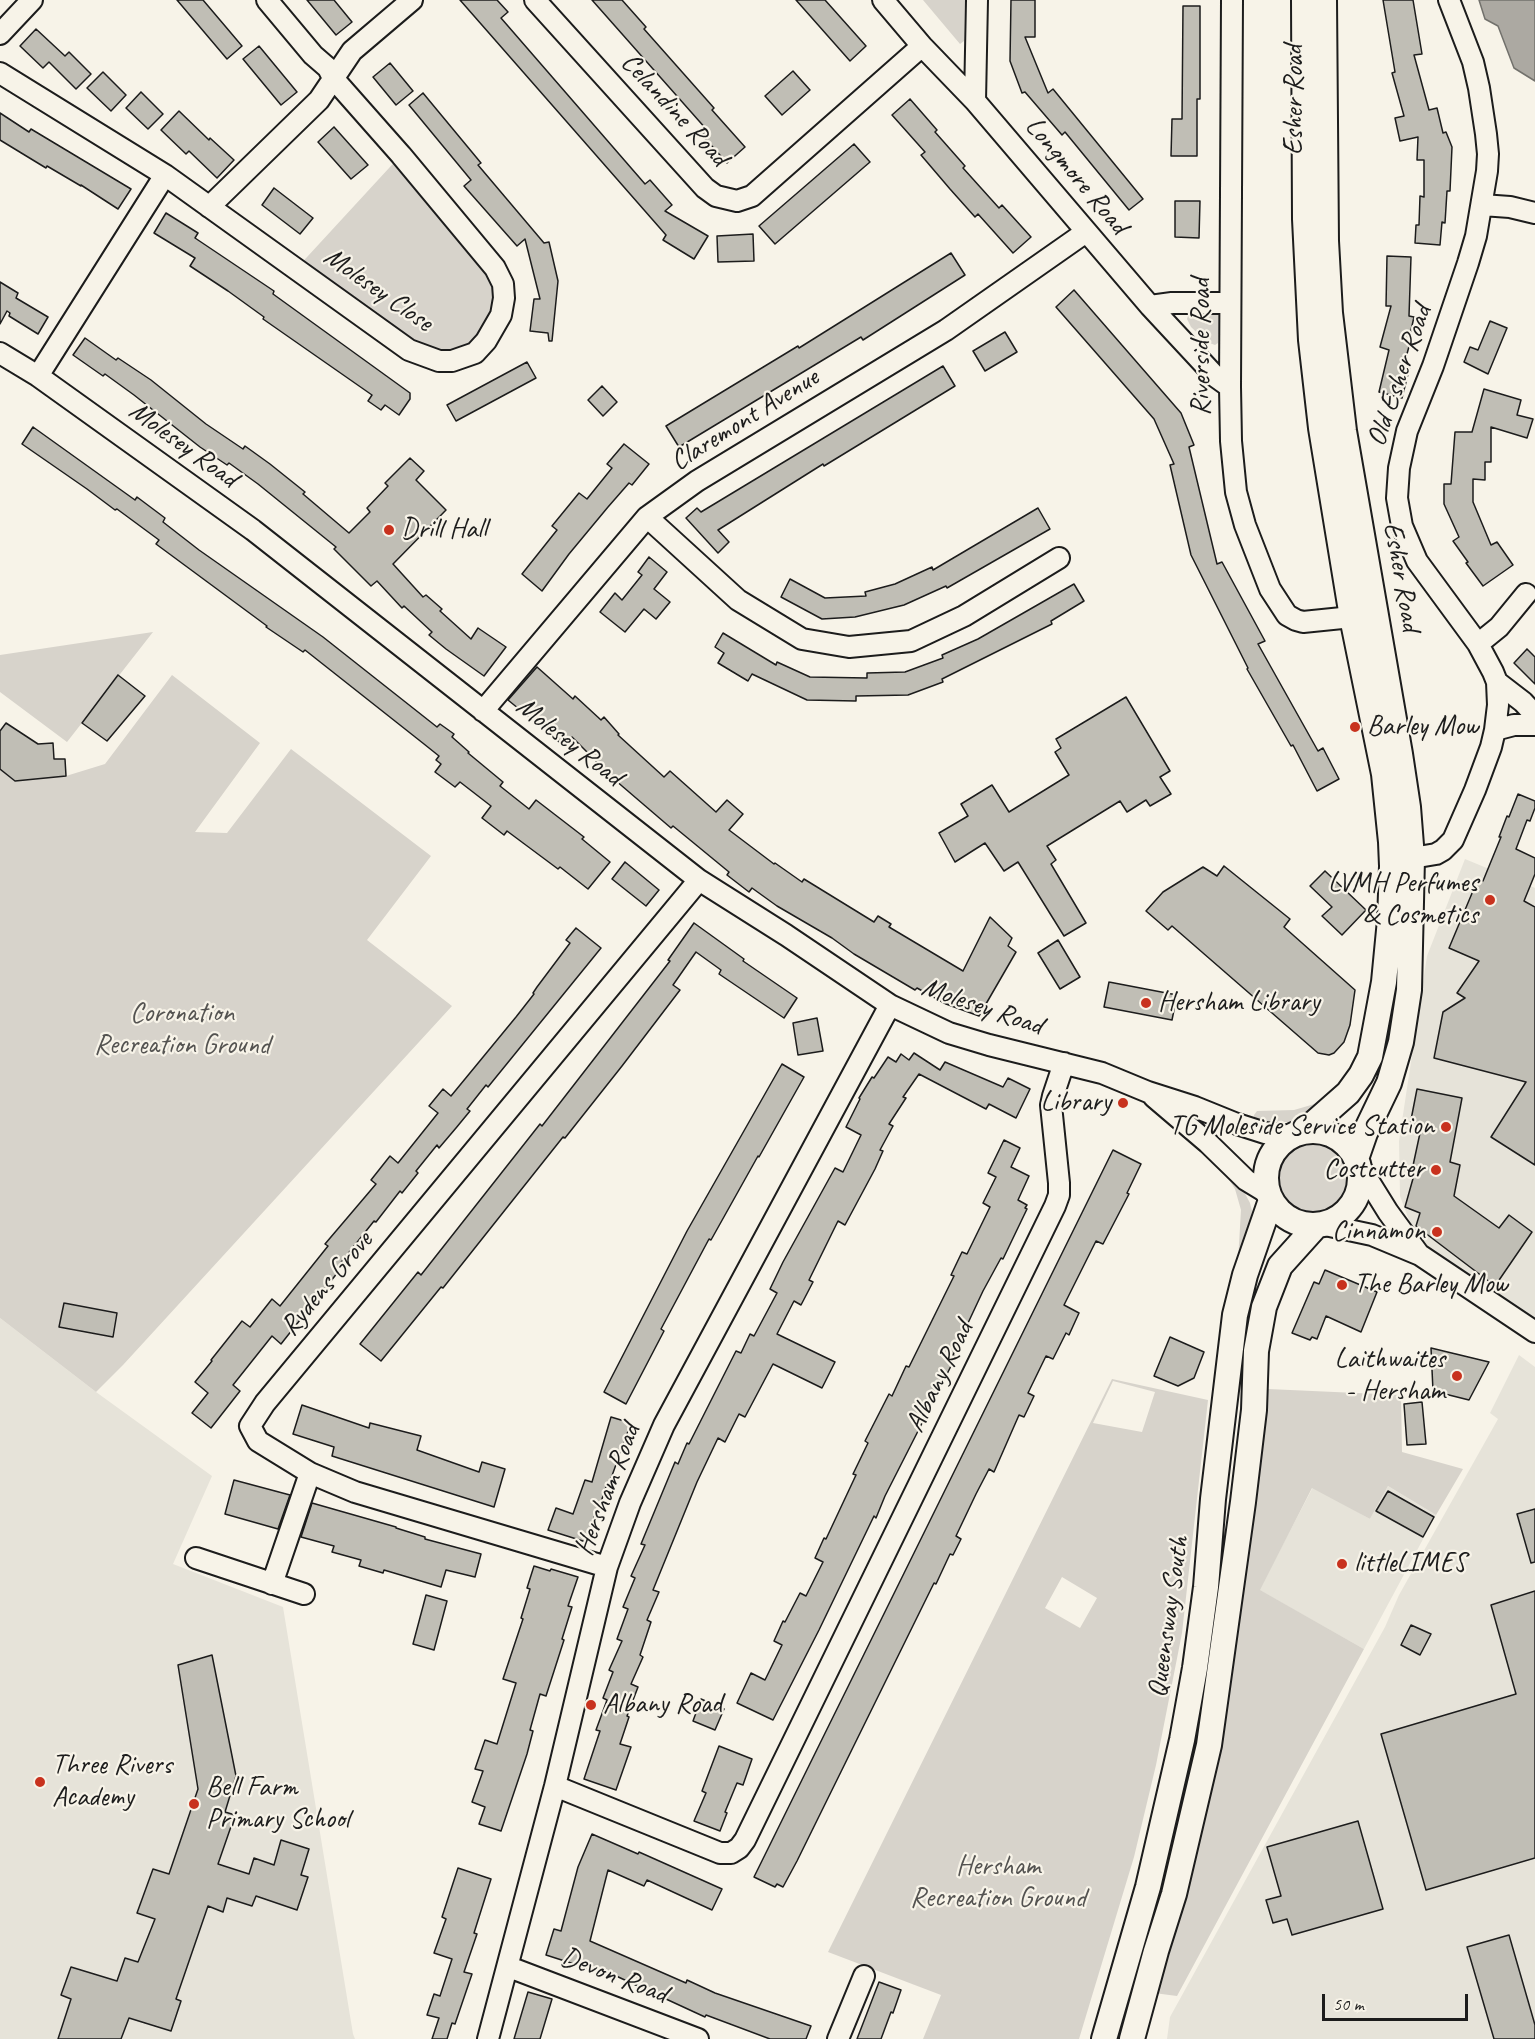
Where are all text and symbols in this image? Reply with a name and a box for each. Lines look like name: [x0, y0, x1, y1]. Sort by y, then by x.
street label: Esher Road: [1278, 45, 1312, 155]
street label: Celandine Road: [613, 46, 735, 174]
street label: Longmore Road: [1017, 111, 1135, 241]
street label: Molesey Close: [317, 240, 439, 340]
street label: Riverside Road: [1185, 278, 1219, 416]
street label: Old Esher Road: [1360, 301, 1440, 451]
street label: Claremont Avenue: [665, 361, 825, 479]
street label: Molesey Road: [122, 394, 244, 496]
place label: Drill Hall: [401, 513, 487, 547]
street label: Esher Road: [1375, 520, 1427, 634]
marker: Drill Hall: [382, 523, 396, 537]
street label: Molesey Road: [509, 690, 629, 794]
place label: Barley Mow: [1367, 710, 1478, 744]
marker: Barley Mow: [1348, 720, 1362, 734]
place label: LVMH Perfumes & Cosmetics: [1328, 867, 1478, 933]
marker: LVMH Perfumes & Cosmetics: [1483, 893, 1497, 907]
street label: Molesey Road: [917, 971, 1047, 1043]
place label: Hersham Library: [1158, 986, 1319, 1020]
marker: Hersham Library: [1139, 996, 1153, 1010]
park label: Coronation Recreation Ground: [94, 997, 270, 1063]
place label: Library: [1040, 1086, 1111, 1120]
marker: Library: [1116, 1096, 1130, 1110]
place label: TG Moleside Service Station: [1169, 1110, 1434, 1144]
marker: TG Moleside Service Station: [1439, 1120, 1453, 1134]
place label: Costcutter: [1324, 1153, 1424, 1187]
marker: Costcutter: [1429, 1163, 1443, 1177]
place label: Cinnamon: [1332, 1215, 1425, 1249]
street label: Rydens Grove: [274, 1225, 380, 1343]
marker: Cinnamon: [1430, 1225, 1444, 1239]
place label: The Barley Mow: [1354, 1268, 1508, 1302]
marker: The Barley Mow: [1335, 1278, 1349, 1292]
street label: Albany Road: [899, 1316, 981, 1438]
place label: Laithwaites - Hersham: [1335, 1343, 1445, 1409]
marker: Laithwaites - Hersham: [1450, 1369, 1464, 1383]
street label: Hersham Road: [568, 1420, 648, 1560]
street label: Queensway South: [1141, 1534, 1197, 1700]
place label: littleLIMES: [1354, 1547, 1466, 1581]
marker: littleLIMES: [1335, 1557, 1349, 1571]
place label: Albany Road: [603, 1688, 722, 1722]
marker: Albany Road: [584, 1698, 598, 1712]
place label: Three Rivers Academy: [52, 1749, 172, 1815]
place label: Bell Farm Primary School: [206, 1771, 349, 1837]
marker: Three Rivers Academy: [33, 1775, 47, 1789]
marker: Bell Farm Primary School: [187, 1797, 201, 1811]
park label: Hersham Recreation Ground: [910, 1850, 1086, 1916]
street label: Devon Road: [556, 1940, 672, 2012]
scale bar: [1325, 1982, 1470, 2020]
text: 50 m: [1333, 1993, 1364, 2015]

